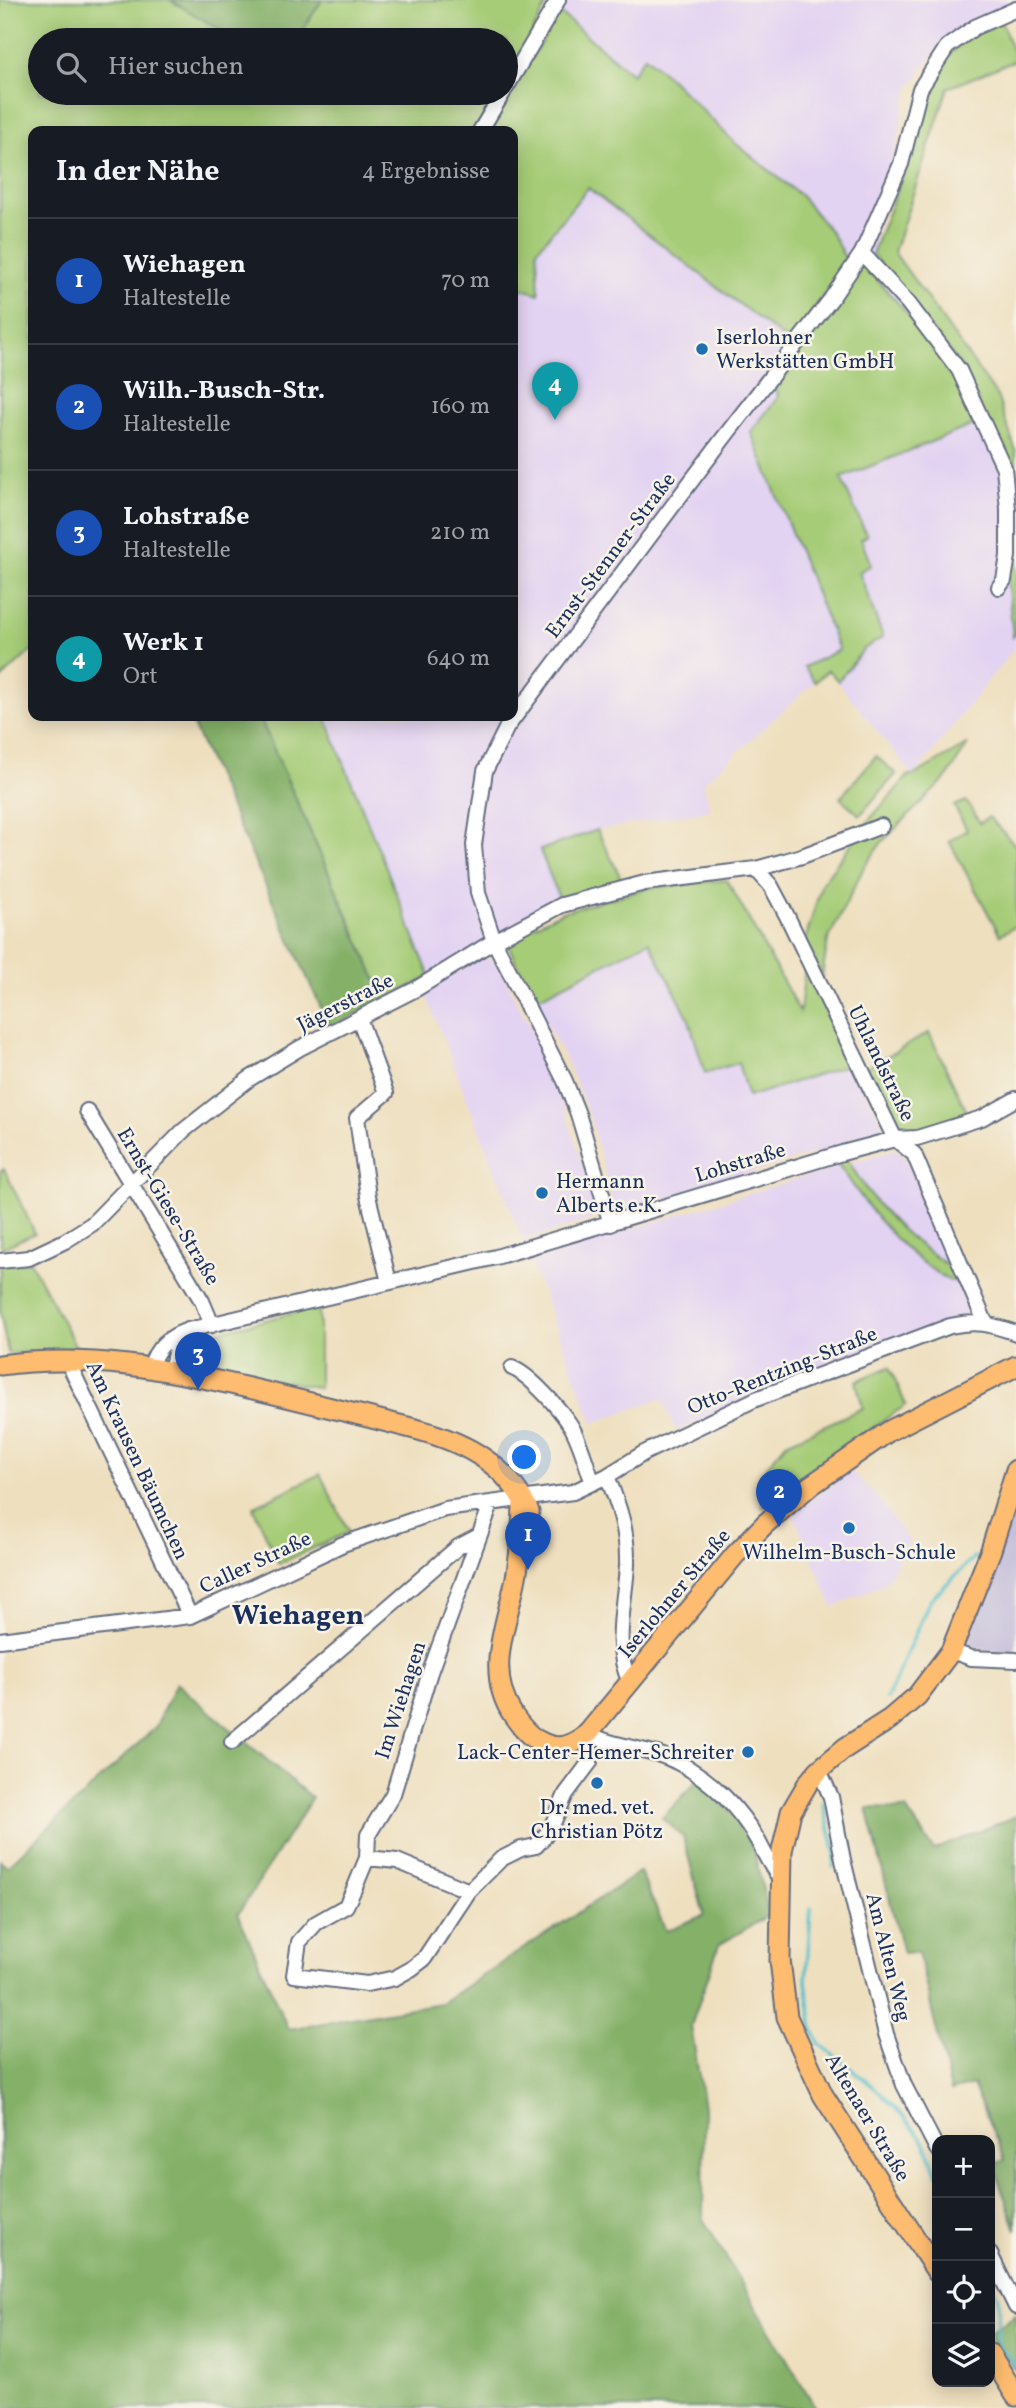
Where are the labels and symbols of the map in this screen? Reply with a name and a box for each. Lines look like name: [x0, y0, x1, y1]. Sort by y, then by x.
place label: Iserlohner Werkstätten GmbH: [716, 324, 894, 377]
marker: Iserlohner Werkstätten GmbH: [694, 341, 710, 357]
pin: 4: [532, 362, 578, 420]
street label: Ernst-Stenner-Straße: [539, 467, 683, 645]
street label: Jägerstraße: [292, 967, 399, 1040]
street label: Uhlandstraße: [840, 1001, 921, 1127]
street label: Ernst-Giese-Straße: [109, 1122, 226, 1291]
street label: Lohstraße: [692, 1136, 789, 1191]
place label: Hermann Alberts e.K.: [556, 1168, 662, 1221]
marker: Hermann Alberts e.K.: [534, 1185, 550, 1201]
street label: Otto-Rentzing-Straße: [683, 1320, 882, 1423]
pin: 3: [175, 1332, 221, 1390]
street label: Am Krausen Bäumchen: [78, 1356, 196, 1565]
your location: [507, 1440, 541, 1474]
pin: 2: [756, 1469, 802, 1527]
pin: 1: [505, 1512, 551, 1570]
marker: Wilhelm-Busch-Schule: [841, 1520, 857, 1536]
street label: Iserlohner Straße: [612, 1523, 738, 1665]
street label: Caller Straße: [195, 1525, 316, 1602]
place label: Wilhelm-Busch-Schule: [742, 1539, 956, 1568]
district label: Wiehagen: [232, 1597, 364, 1636]
street label: Im Wiehagen: [369, 1638, 434, 1763]
place label: Lack-Center-Hemer-Schreiter: [457, 1739, 734, 1768]
marker: Lack-Center-Hemer-Schreiter: [740, 1744, 756, 1760]
marker: Dr. med. vet. Christian Pötz: [589, 1775, 605, 1791]
place label: Dr. med. vet. Christian Pötz: [531, 1794, 663, 1847]
street label: Am Alten Weg: [858, 1890, 918, 2025]
street label: Altenaer Straße: [817, 2048, 916, 2187]

